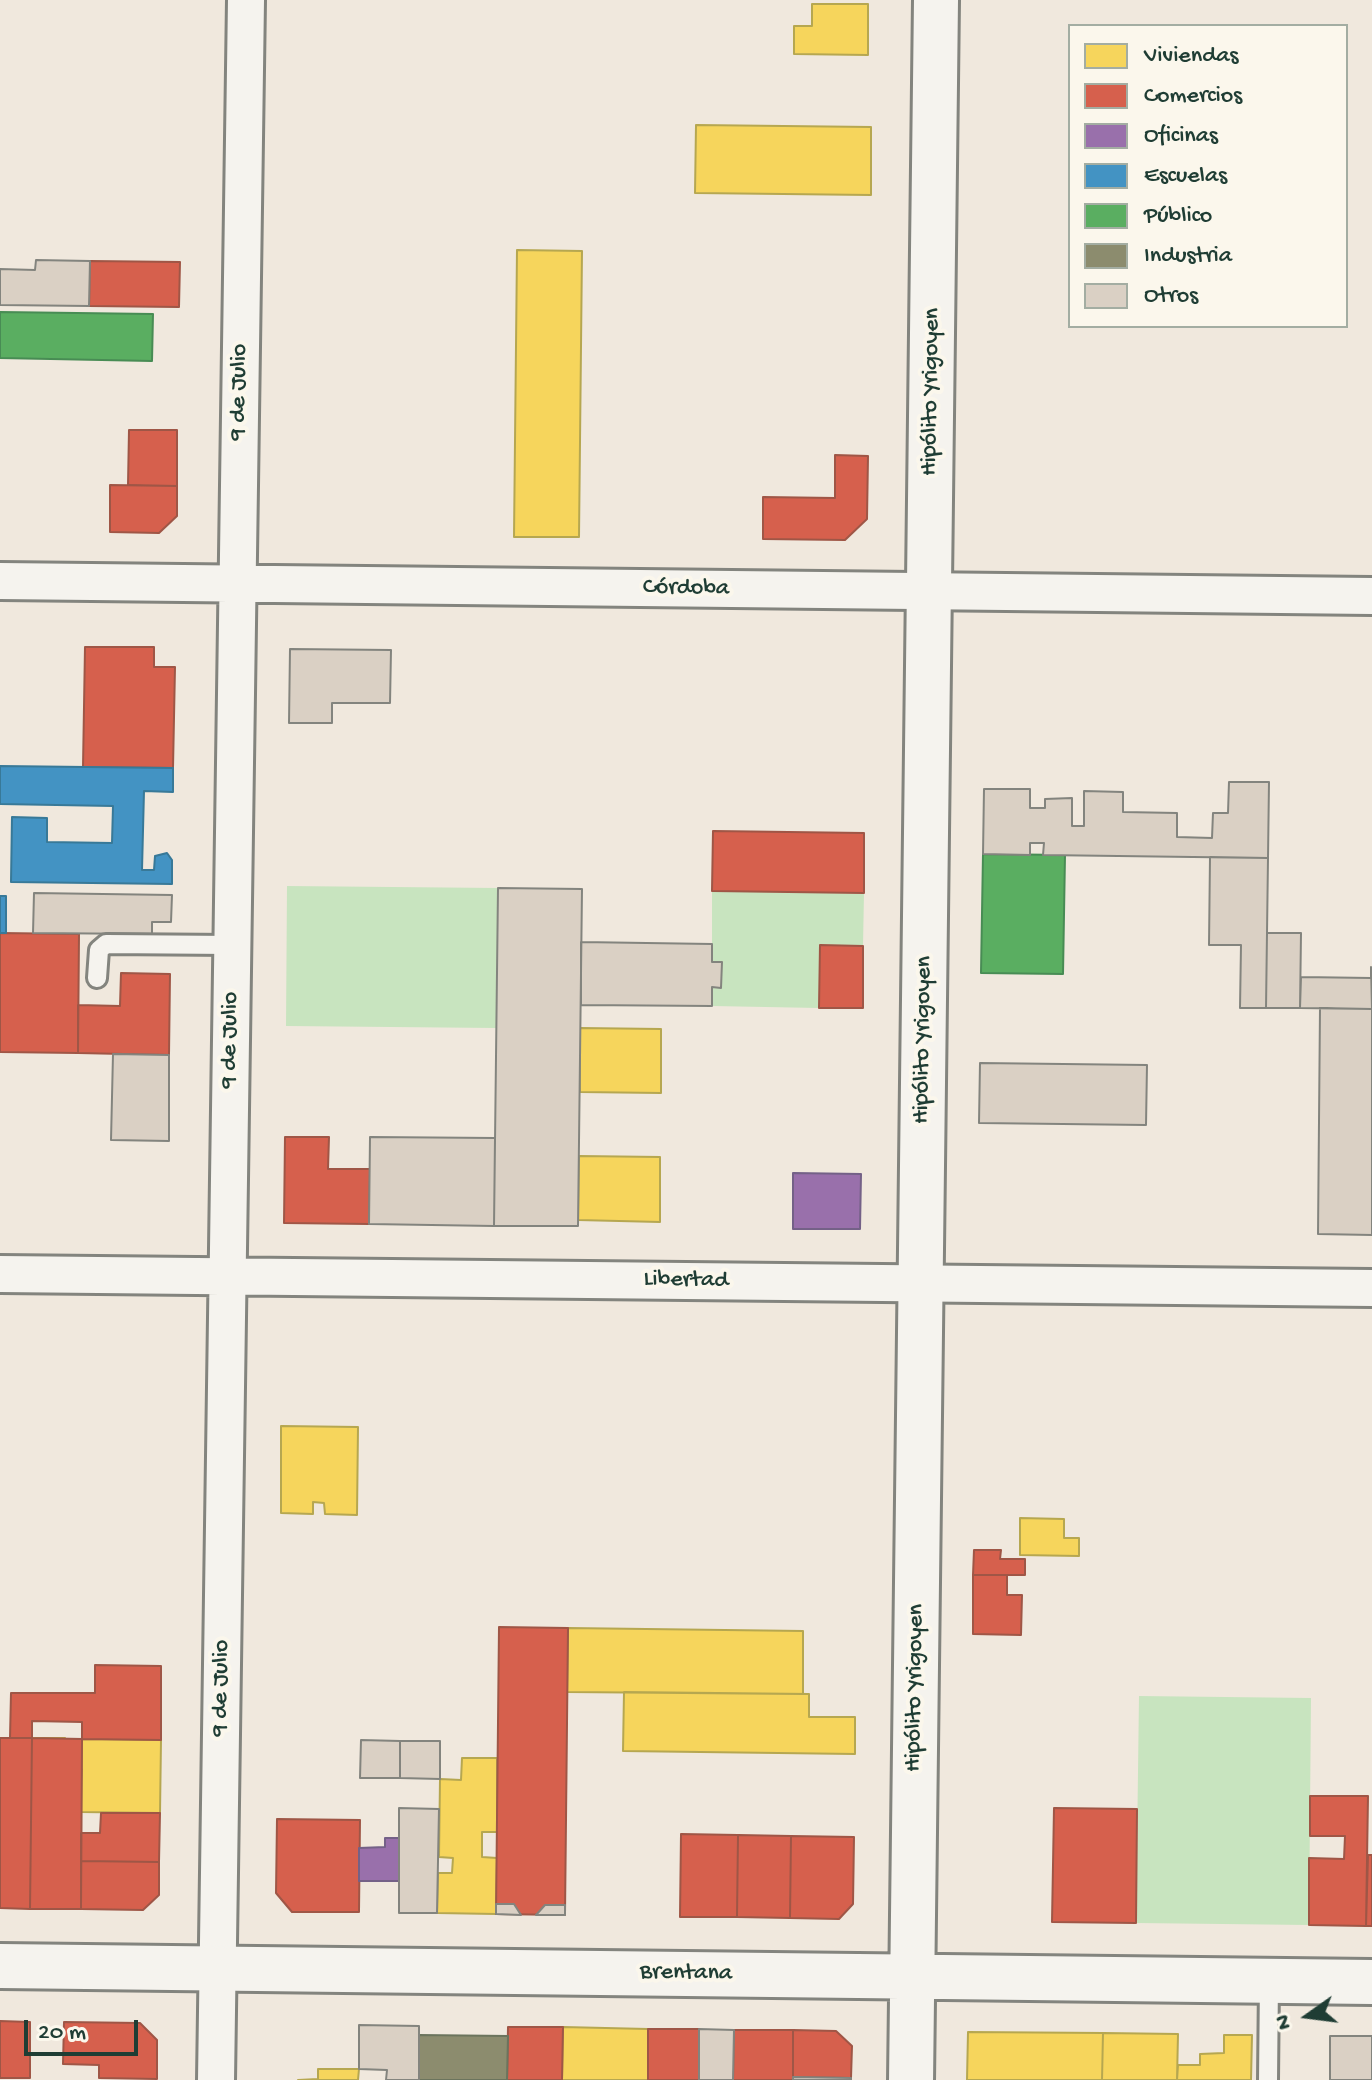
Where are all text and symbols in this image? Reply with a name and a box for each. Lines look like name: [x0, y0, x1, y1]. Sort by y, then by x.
legend: [1068, 24, 1348, 328]
text: Viviendas: [1144, 42, 1238, 71]
text: Comercios: [1144, 82, 1242, 111]
text: Oficinas: [1144, 122, 1218, 151]
text: Escuelas: [1144, 162, 1227, 191]
text: Público: [1144, 202, 1212, 231]
text: Industria: [1144, 242, 1232, 271]
text: Otros: [1144, 282, 1198, 311]
street label: Hipólito Yrigoyen: [916, 308, 948, 476]
street label: 9 de Julio: [225, 343, 255, 441]
street label: Córdoba: [643, 574, 729, 604]
street label: Hipólito Yrigoyen: [908, 956, 940, 1124]
street label: 9 de Julio: [216, 991, 246, 1089]
street label: Libertad: [643, 1266, 729, 1296]
street label: Hipólito Yrigoyen: [900, 1604, 932, 1772]
street label: 9 de Julio: [207, 1639, 237, 1737]
street label: Brentana: [640, 1959, 732, 1989]
north arrow: [1268, 1976, 1348, 2056]
scale bar: [28, 2004, 142, 2054]
text: N: [1270, 2012, 1299, 2032]
text: 20 m: [38, 2019, 86, 2048]

